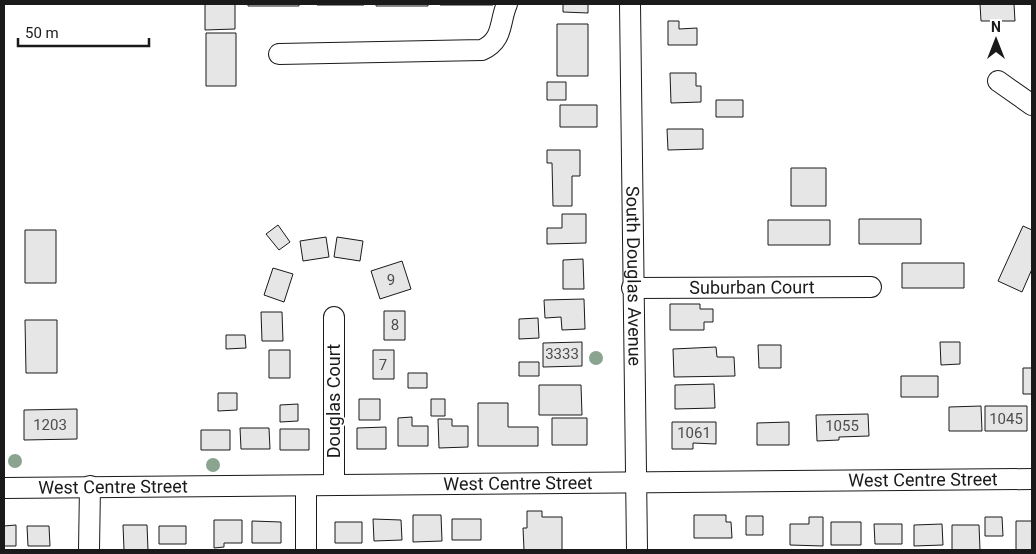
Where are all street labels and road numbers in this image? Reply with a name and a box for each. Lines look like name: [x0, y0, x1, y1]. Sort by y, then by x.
street label: South Douglas Avenue: [622, 186, 646, 366]
street label: Suburban Court: [689, 276, 815, 298]
street label: Douglas Court: [323, 344, 344, 458]
street label: West Centre Street: [848, 468, 998, 491]
street label: West Centre Street: [443, 472, 593, 494]
street label: West Centre Street: [38, 475, 188, 498]

